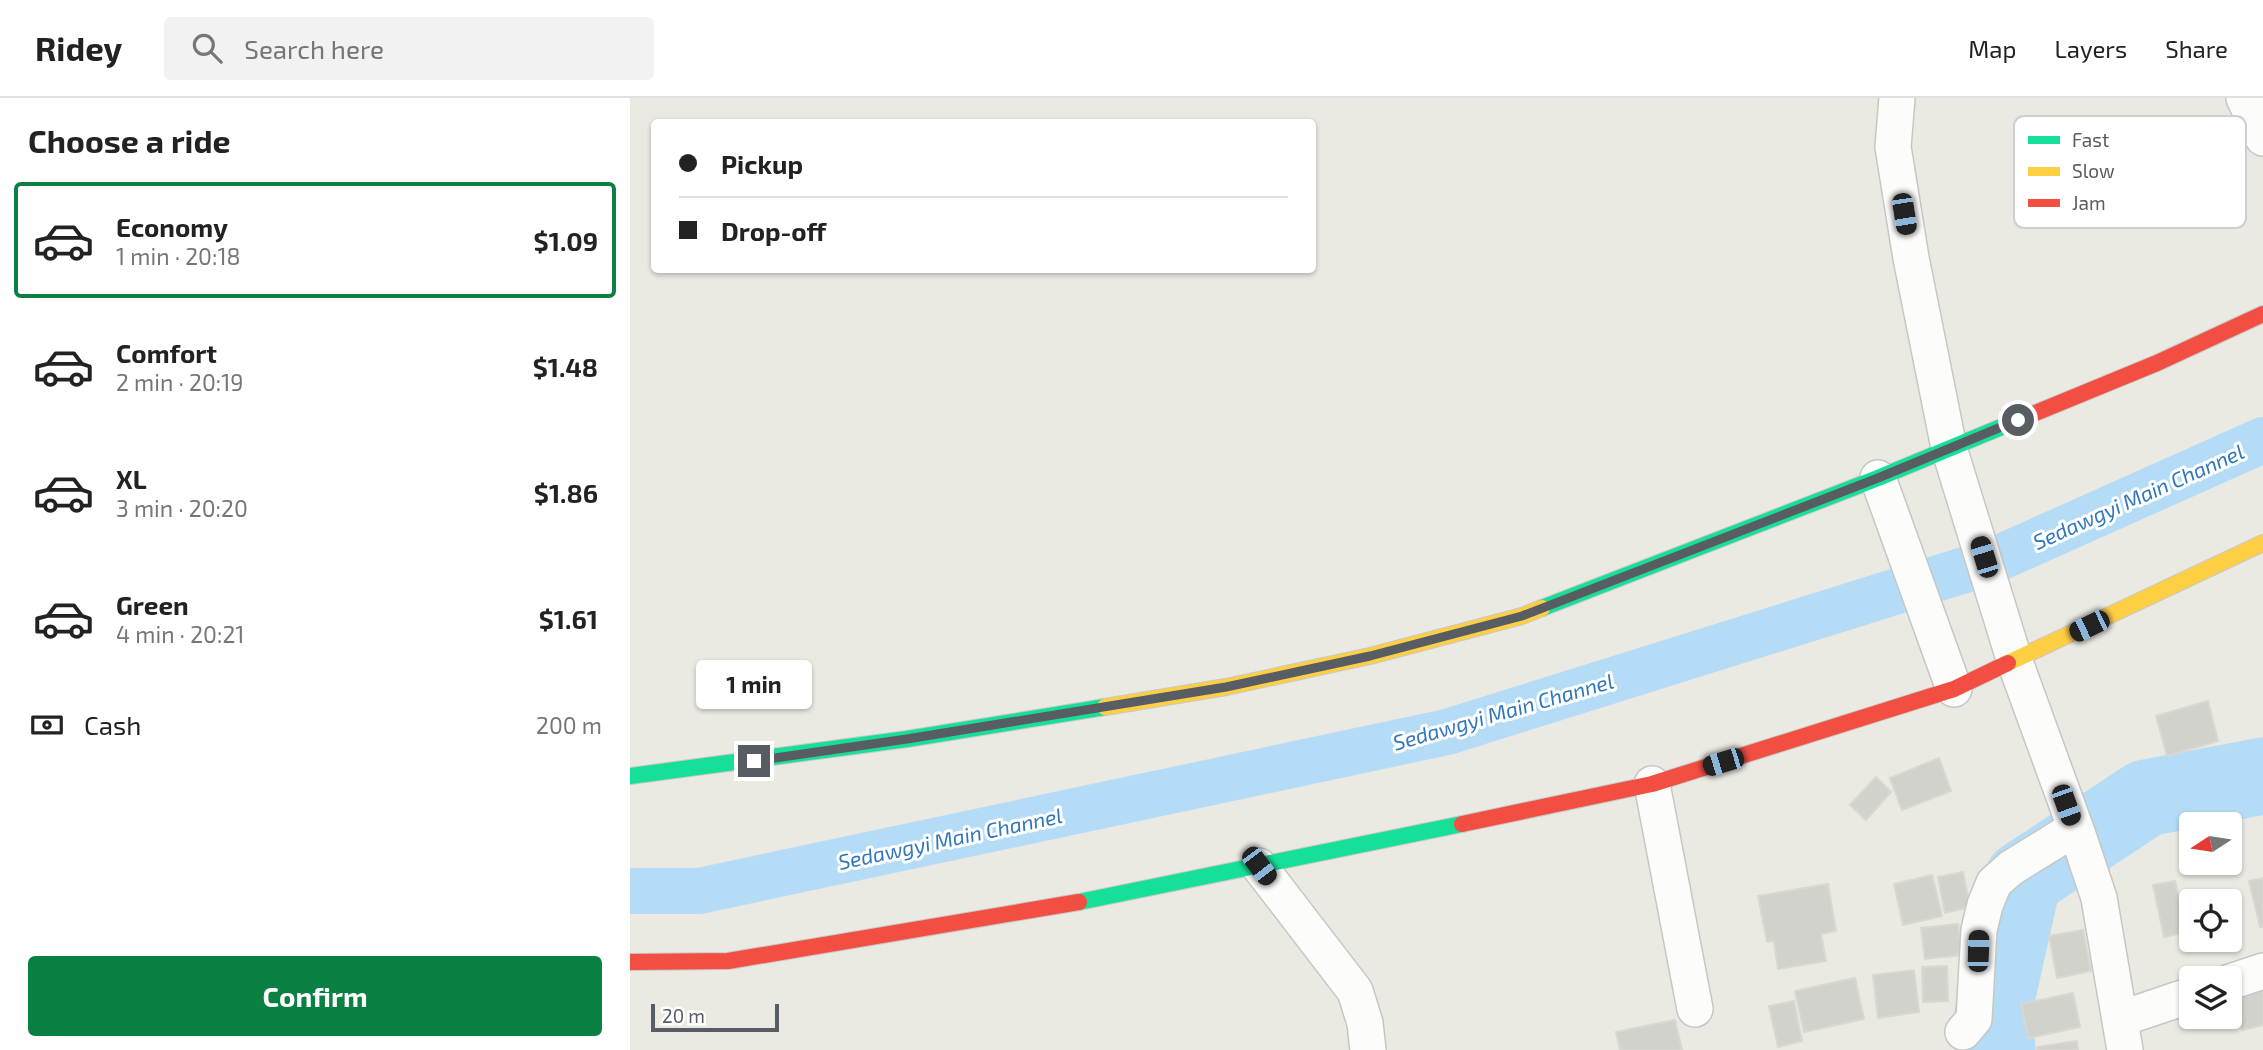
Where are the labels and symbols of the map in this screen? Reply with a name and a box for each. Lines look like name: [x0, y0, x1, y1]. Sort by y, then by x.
legend: [2014, 116, 2246, 228]
text: Fast: [2072, 128, 2109, 151]
text: Slow: [2072, 159, 2115, 182]
text: Jam: [2072, 191, 2106, 214]
car: [1891, 192, 1918, 236]
route start: [2002, 404, 2034, 436]
water label: Sedawgyi Main Channel: [2029, 438, 2248, 555]
car: [1968, 534, 2001, 580]
car: [2066, 607, 2113, 645]
callout: 1 min: [696, 660, 812, 708]
water label: Sedawgyi Main Channel: [1390, 668, 1616, 755]
route end: [738, 745, 770, 777]
car: [1700, 746, 1747, 778]
car: [2049, 782, 2084, 828]
water label: Sedawgyi Main Channel: [836, 802, 1064, 875]
north arrow: [2179, 812, 2242, 875]
car: [1238, 843, 1281, 889]
car: [1967, 930, 1990, 972]
scale bar: [651, 1001, 779, 1033]

